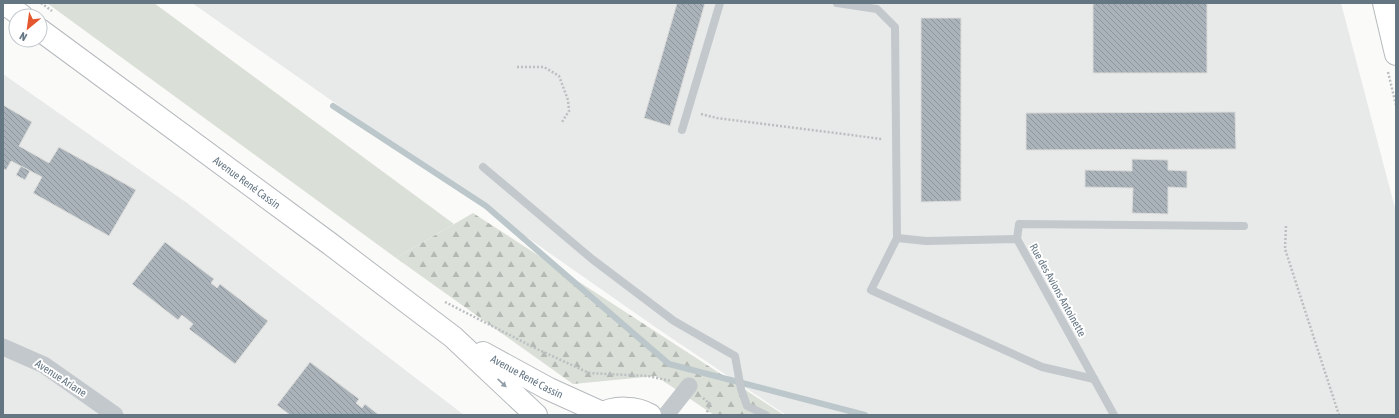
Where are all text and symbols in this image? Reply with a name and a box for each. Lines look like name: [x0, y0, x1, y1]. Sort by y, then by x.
north arrow: [8, 8, 48, 48]
text: N: [17, 30, 29, 44]
street label: Avenue René Cassin: [211, 154, 283, 211]
street label: Rue des Avions Antoinette: [1027, 241, 1089, 339]
street label: Avenue René Cassin: [489, 352, 565, 401]
street label: Avenue Ariane: [33, 357, 89, 399]
one-way arrow: [498, 378, 507, 387]

